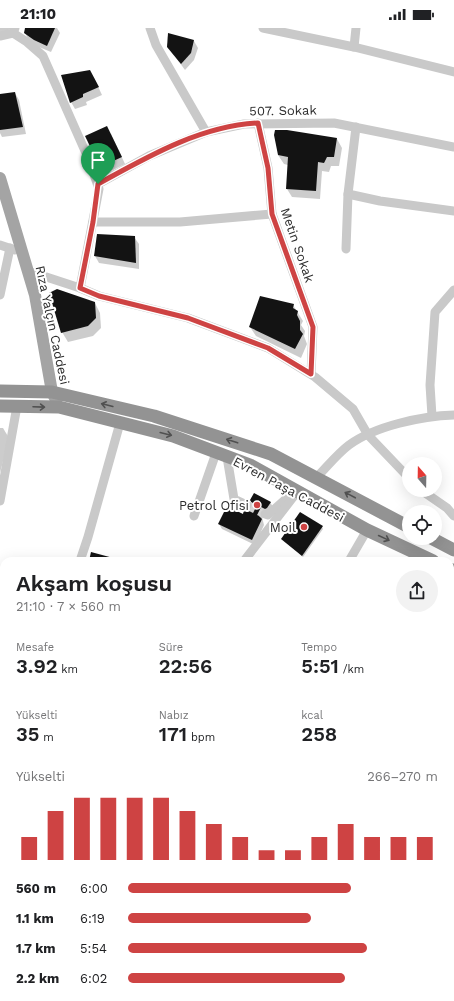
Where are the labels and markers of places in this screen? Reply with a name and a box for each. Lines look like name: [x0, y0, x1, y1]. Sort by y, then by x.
pin: [81, 143, 115, 184]
place label: Petrol Ofisi: [179, 498, 249, 513]
marker: Petrol Ofisi: [252, 500, 262, 510]
place label: Moil: [270, 520, 296, 535]
marker: Moil: [299, 522, 309, 532]

